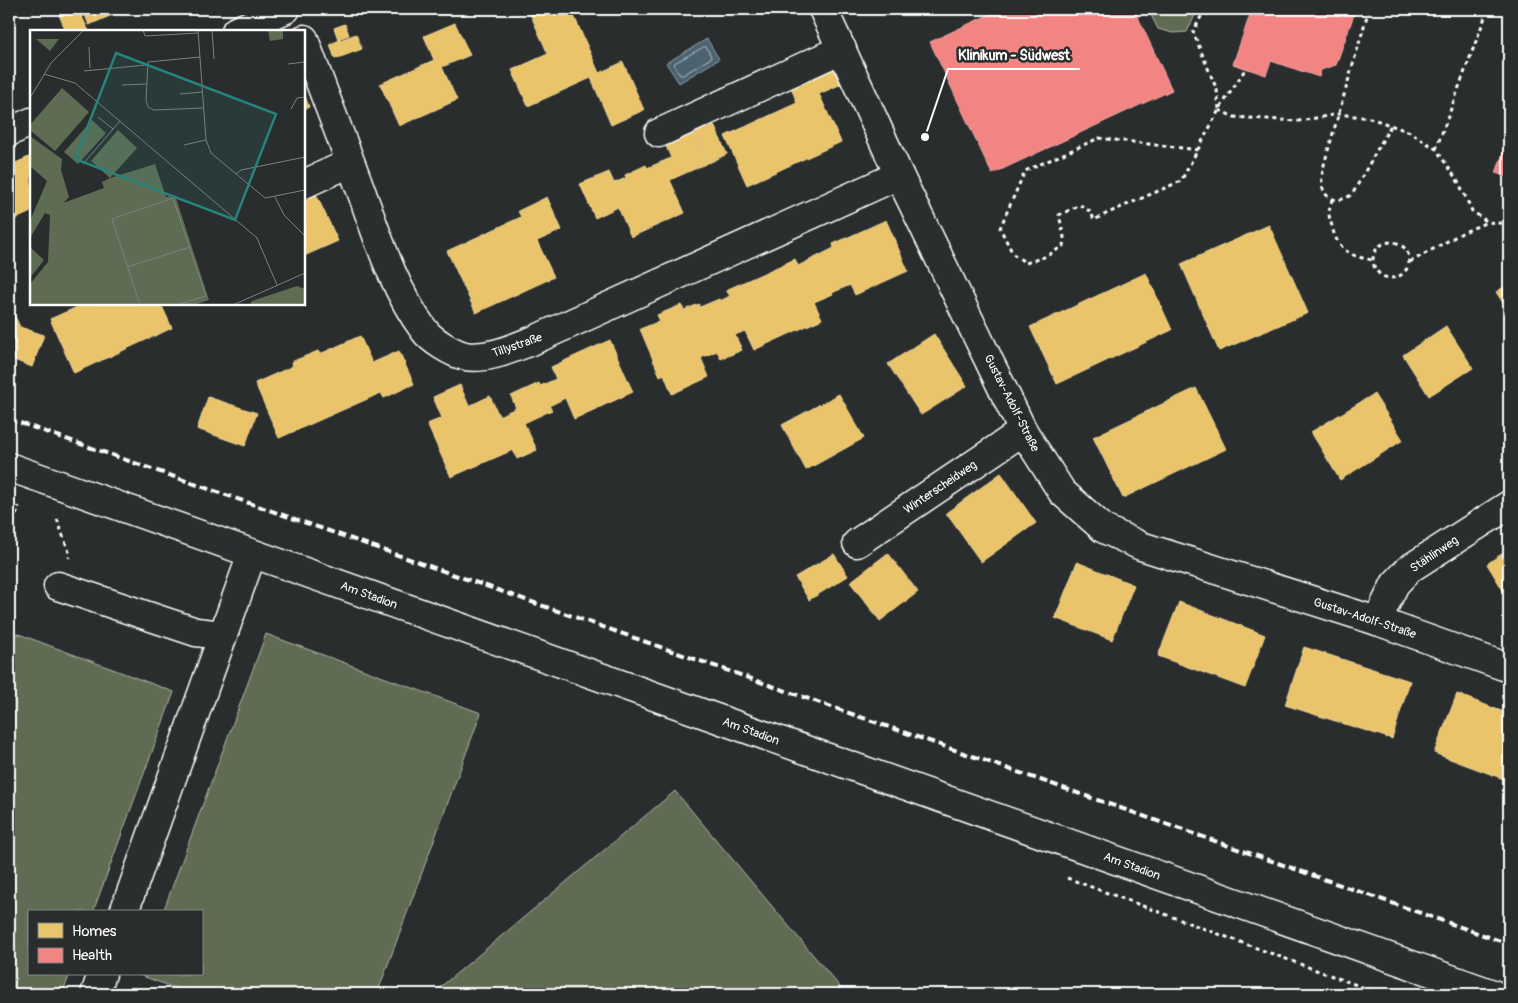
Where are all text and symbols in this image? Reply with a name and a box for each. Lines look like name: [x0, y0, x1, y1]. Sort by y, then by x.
inset map: [30, 30, 305, 305]
callout: Klinikum - Südwest: [948, 40, 1080, 69]
text: Klinikum - Südwest: [958, 47, 1070, 64]
street label: Tillystraße: [490, 330, 544, 361]
street label: Gustav-Adolf-Straße: [981, 352, 1043, 454]
street label: Winterscheidweg: [901, 457, 980, 517]
street label: Stählinweg: [1407, 533, 1461, 576]
street label: Am Stadion: [338, 578, 399, 613]
street label: Gustav-Adolf-Straße: [1312, 595, 1418, 642]
street label: Am Stadion: [720, 714, 781, 749]
street label: Am Stadion: [1101, 849, 1162, 884]
legend: [28, 910, 202, 976]
text: Homes: [72, 922, 117, 941]
text: Health: [72, 946, 112, 965]

